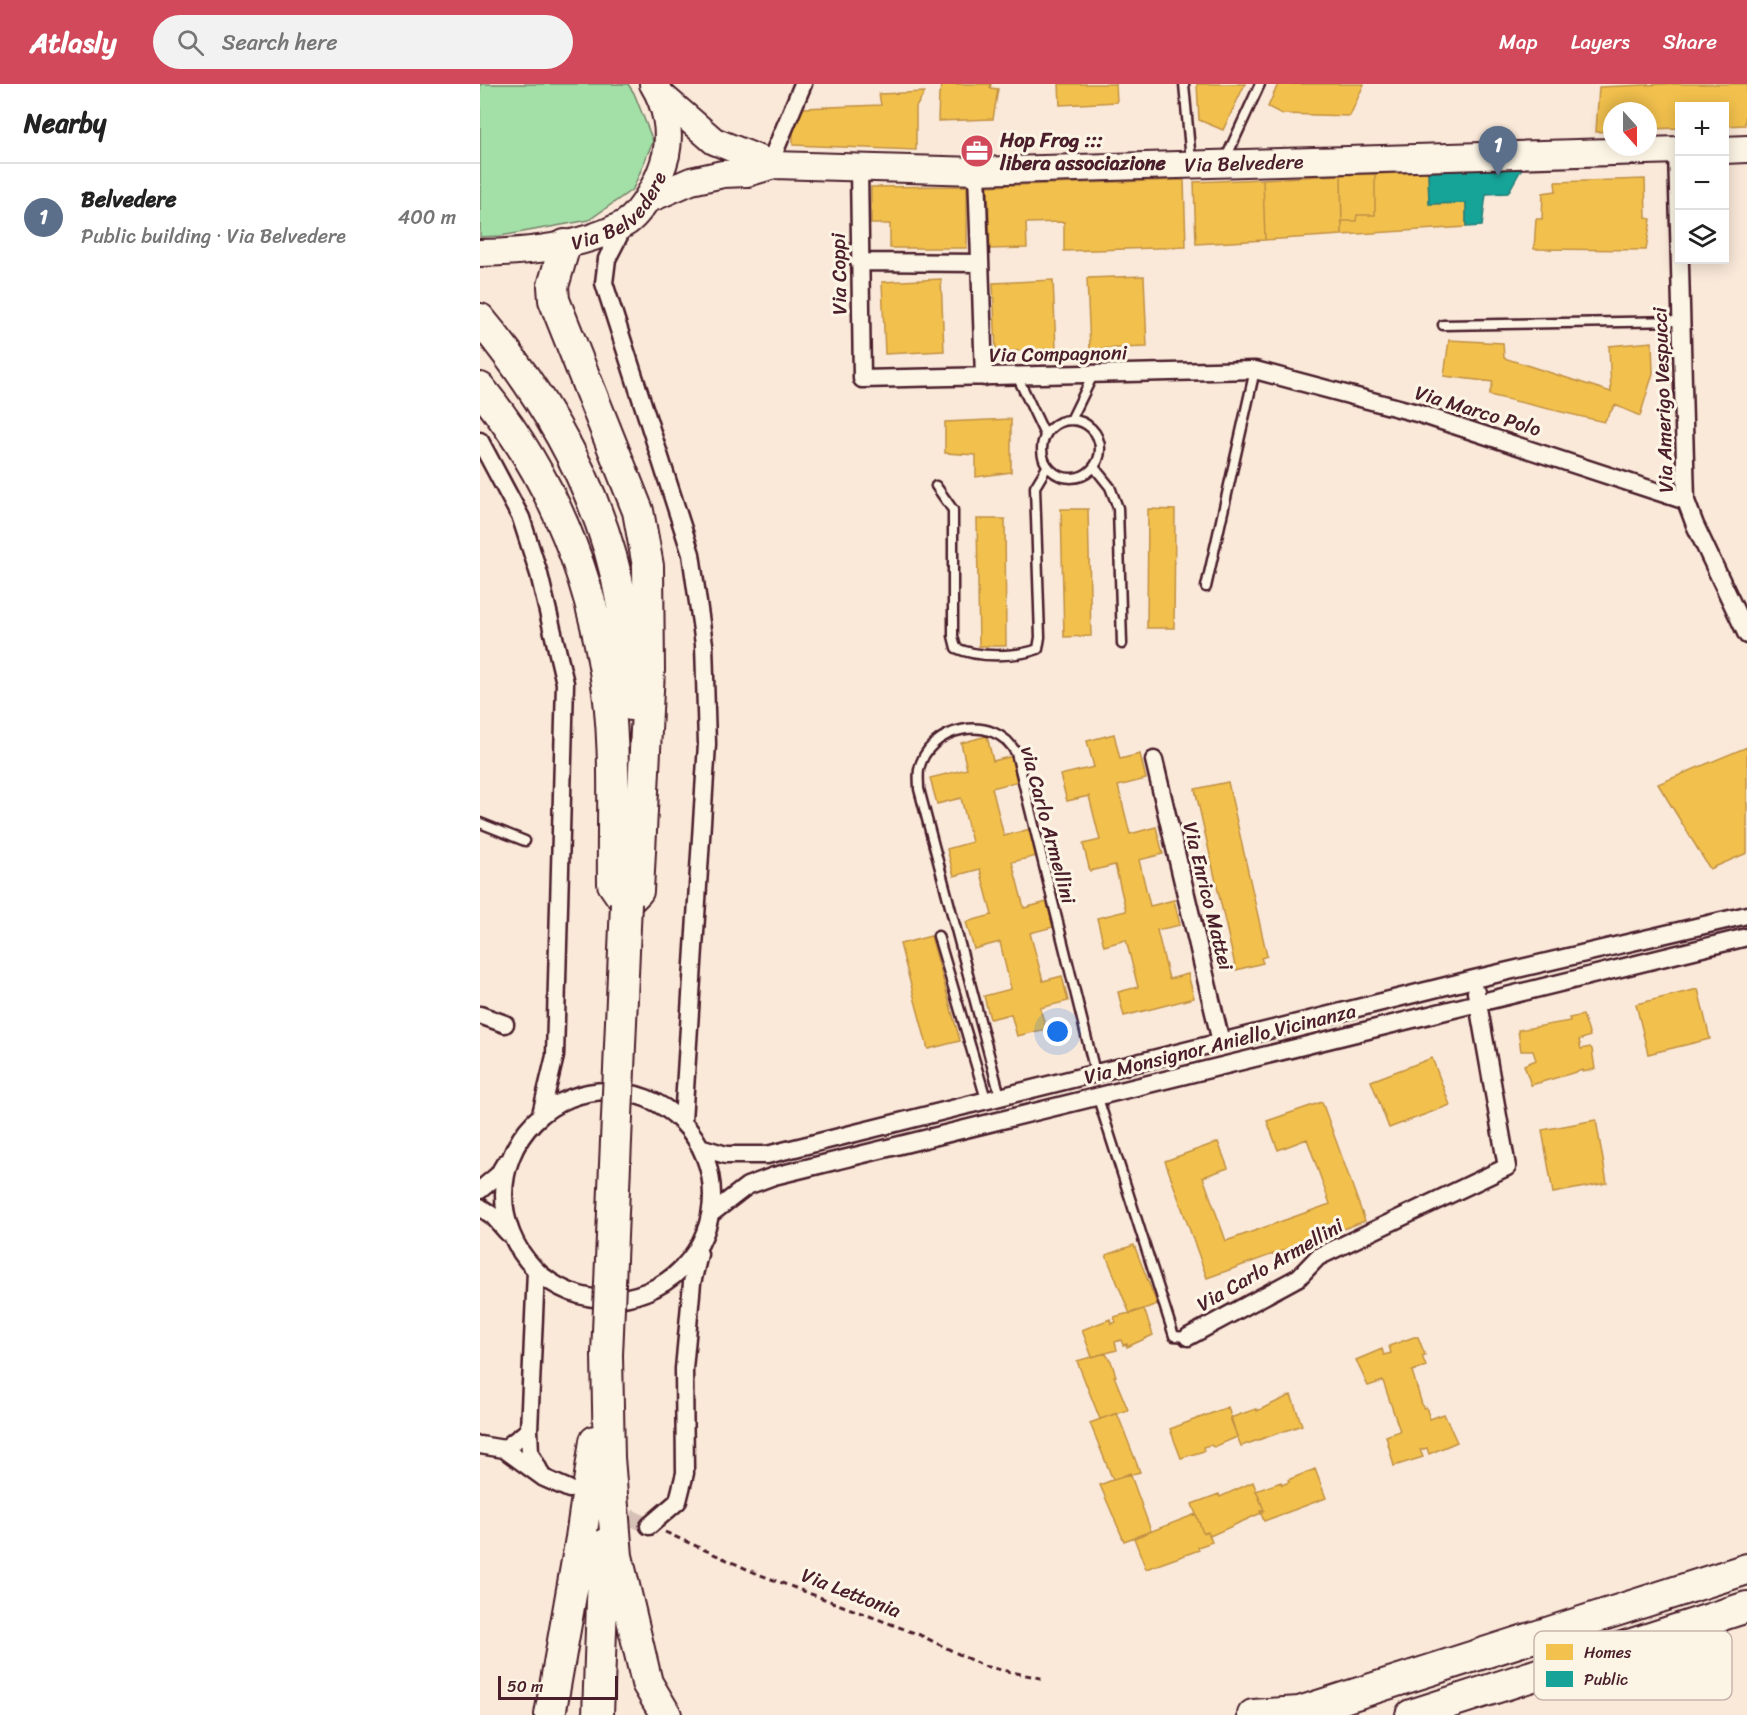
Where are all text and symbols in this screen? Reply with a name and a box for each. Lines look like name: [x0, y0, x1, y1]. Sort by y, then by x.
search box: [153, 15, 573, 69]
text: Atlasly: [30, 18, 117, 67]
text: Search here: [222, 23, 338, 62]
text: Map: [1499, 23, 1538, 61]
text: Layers: [1571, 23, 1630, 61]
text: Share: [1663, 23, 1717, 61]
icon: search: [174, 26, 207, 59]
text: Nearby: [24, 100, 106, 146]
north arrow: [1603, 102, 1657, 156]
map controls: [1675, 102, 1729, 264]
button: +: [1675, 102, 1729, 156]
place label: Hop Frog ::: libera associazione: [999, 123, 1166, 181]
pin: 1: [1478, 126, 1518, 176]
office icon: Hop Frog ::: libera associazione: [959, 133, 995, 169]
street label: Via Belvedere: [1184, 144, 1304, 182]
button: −: [1675, 156, 1729, 210]
street label: Via Belvedere: [567, 166, 676, 260]
text: Belvedere: [81, 180, 177, 219]
text: 1: [39, 200, 48, 235]
text: 400 m: [398, 200, 456, 235]
button: layers: [1675, 210, 1729, 264]
text: Public building · Via Belvedere: [81, 219, 346, 254]
street label: Via Coppi: [821, 231, 857, 315]
street label: Via Amerigo Vespucci: [1642, 305, 1684, 493]
street label: Via Compagnoni: [989, 335, 1128, 373]
street label: Via Marco Polo: [1410, 375, 1546, 447]
street label: via Carlo Armellini: [1010, 742, 1086, 909]
street label: Via Enrico Mattei: [1173, 818, 1244, 975]
street label: Via Monsignor Aniello Vicinanza: [1080, 993, 1360, 1095]
your location: [1043, 1017, 1072, 1046]
street label: Via Carlo Armellini: [1190, 1208, 1351, 1321]
street label: Via Lettonia: [796, 1558, 906, 1628]
legend: [1534, 1631, 1732, 1700]
text: Homes: [1584, 1638, 1632, 1667]
text: Public: [1584, 1665, 1628, 1694]
text: 50 m: [507, 1672, 543, 1701]
scale bar: [498, 1673, 618, 1700]

